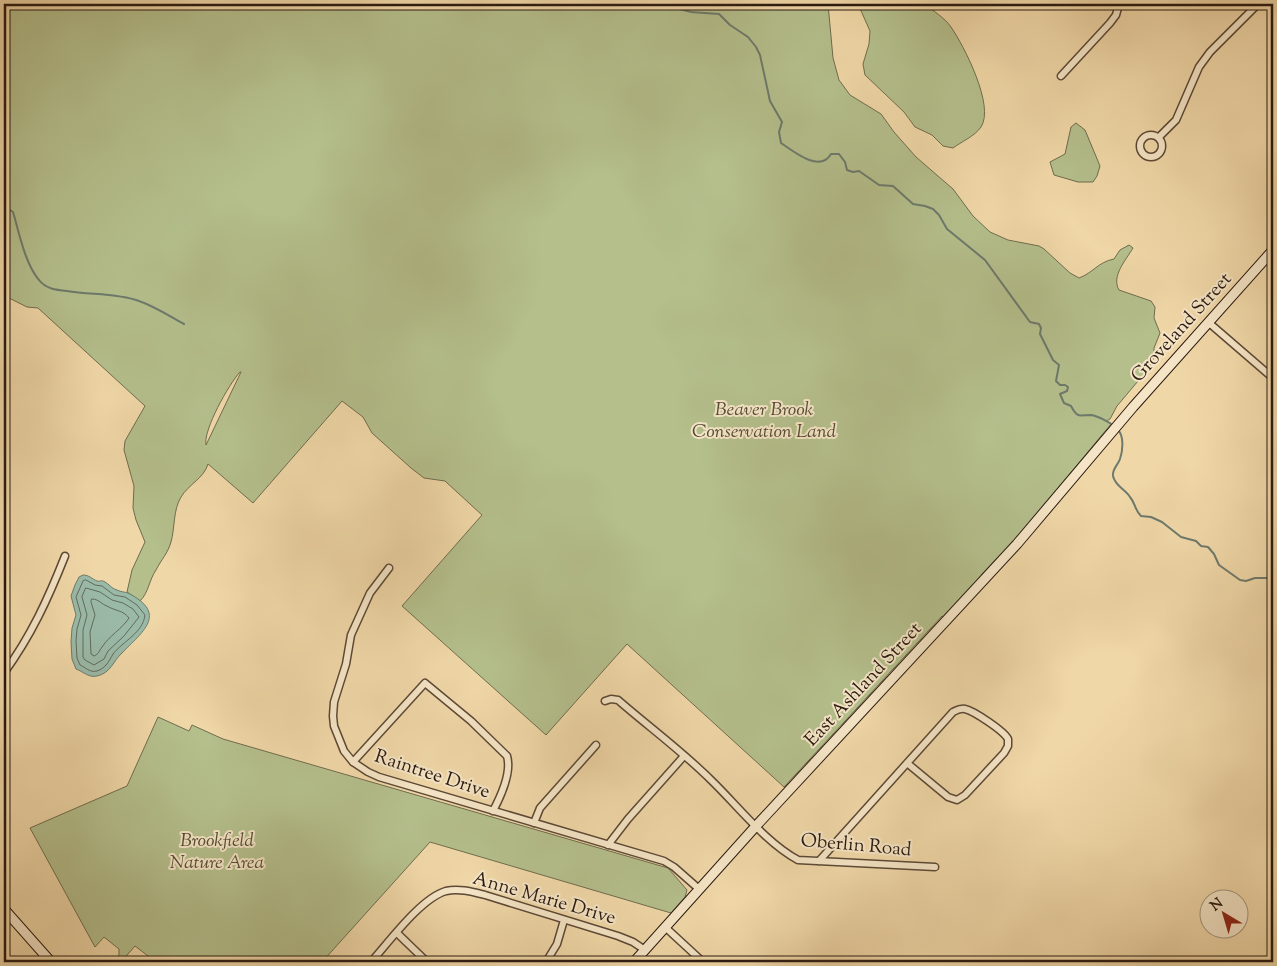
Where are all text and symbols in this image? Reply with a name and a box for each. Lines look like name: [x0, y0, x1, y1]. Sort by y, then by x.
street label: Groveland Street: [1125, 267, 1239, 389]
park label: Beaver Brook Conservation Land: [692, 397, 837, 446]
street label: East Ashland Street: [799, 616, 929, 753]
street label: Raintree Drive: [371, 744, 493, 806]
park label: Brookfield Nature Area: [170, 828, 264, 877]
street label: Oberlin Road: [799, 828, 913, 864]
street label: Anne Marie Drive: [469, 866, 619, 932]
north arrow: [1200, 888, 1250, 938]
text: N: [1207, 894, 1228, 917]

